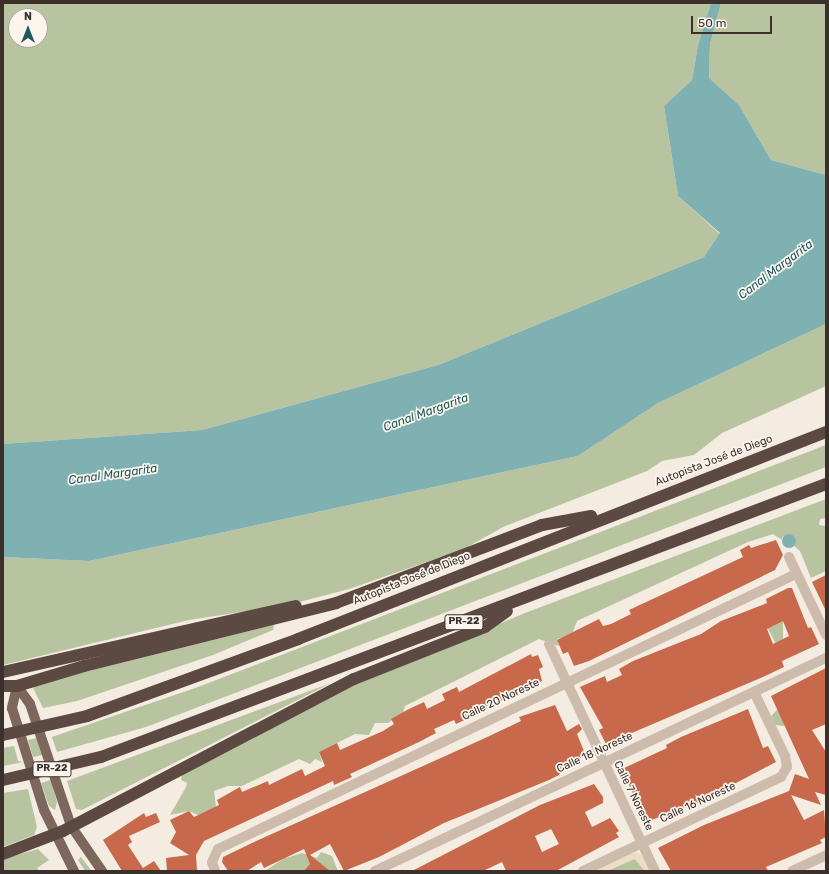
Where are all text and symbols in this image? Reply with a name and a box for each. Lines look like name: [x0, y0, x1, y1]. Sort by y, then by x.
north arrow: [8, 8, 48, 48]
scale bar: [693, 8, 774, 34]
text: N: [24, 10, 32, 23]
text: 50 m: [698, 16, 726, 30]
water label: Canal Margarita: [736, 237, 816, 303]
water label: Canal Margarita: [381, 391, 471, 435]
street label: Autopista José de Diego: [653, 432, 775, 490]
water label: Canal Margarita: [68, 462, 158, 488]
street label: Autopista José de Diego: [352, 549, 472, 609]
road number: PR-22: [444, 614, 484, 630]
street label: Calle 20 Noreste: [460, 676, 542, 724]
street label: Calle 18 Noreste: [555, 730, 635, 776]
street label: Calle 7 Noreste: [610, 759, 656, 833]
road number: PR-22: [32, 761, 72, 777]
street label: Calle 16 Noreste: [658, 780, 738, 826]

